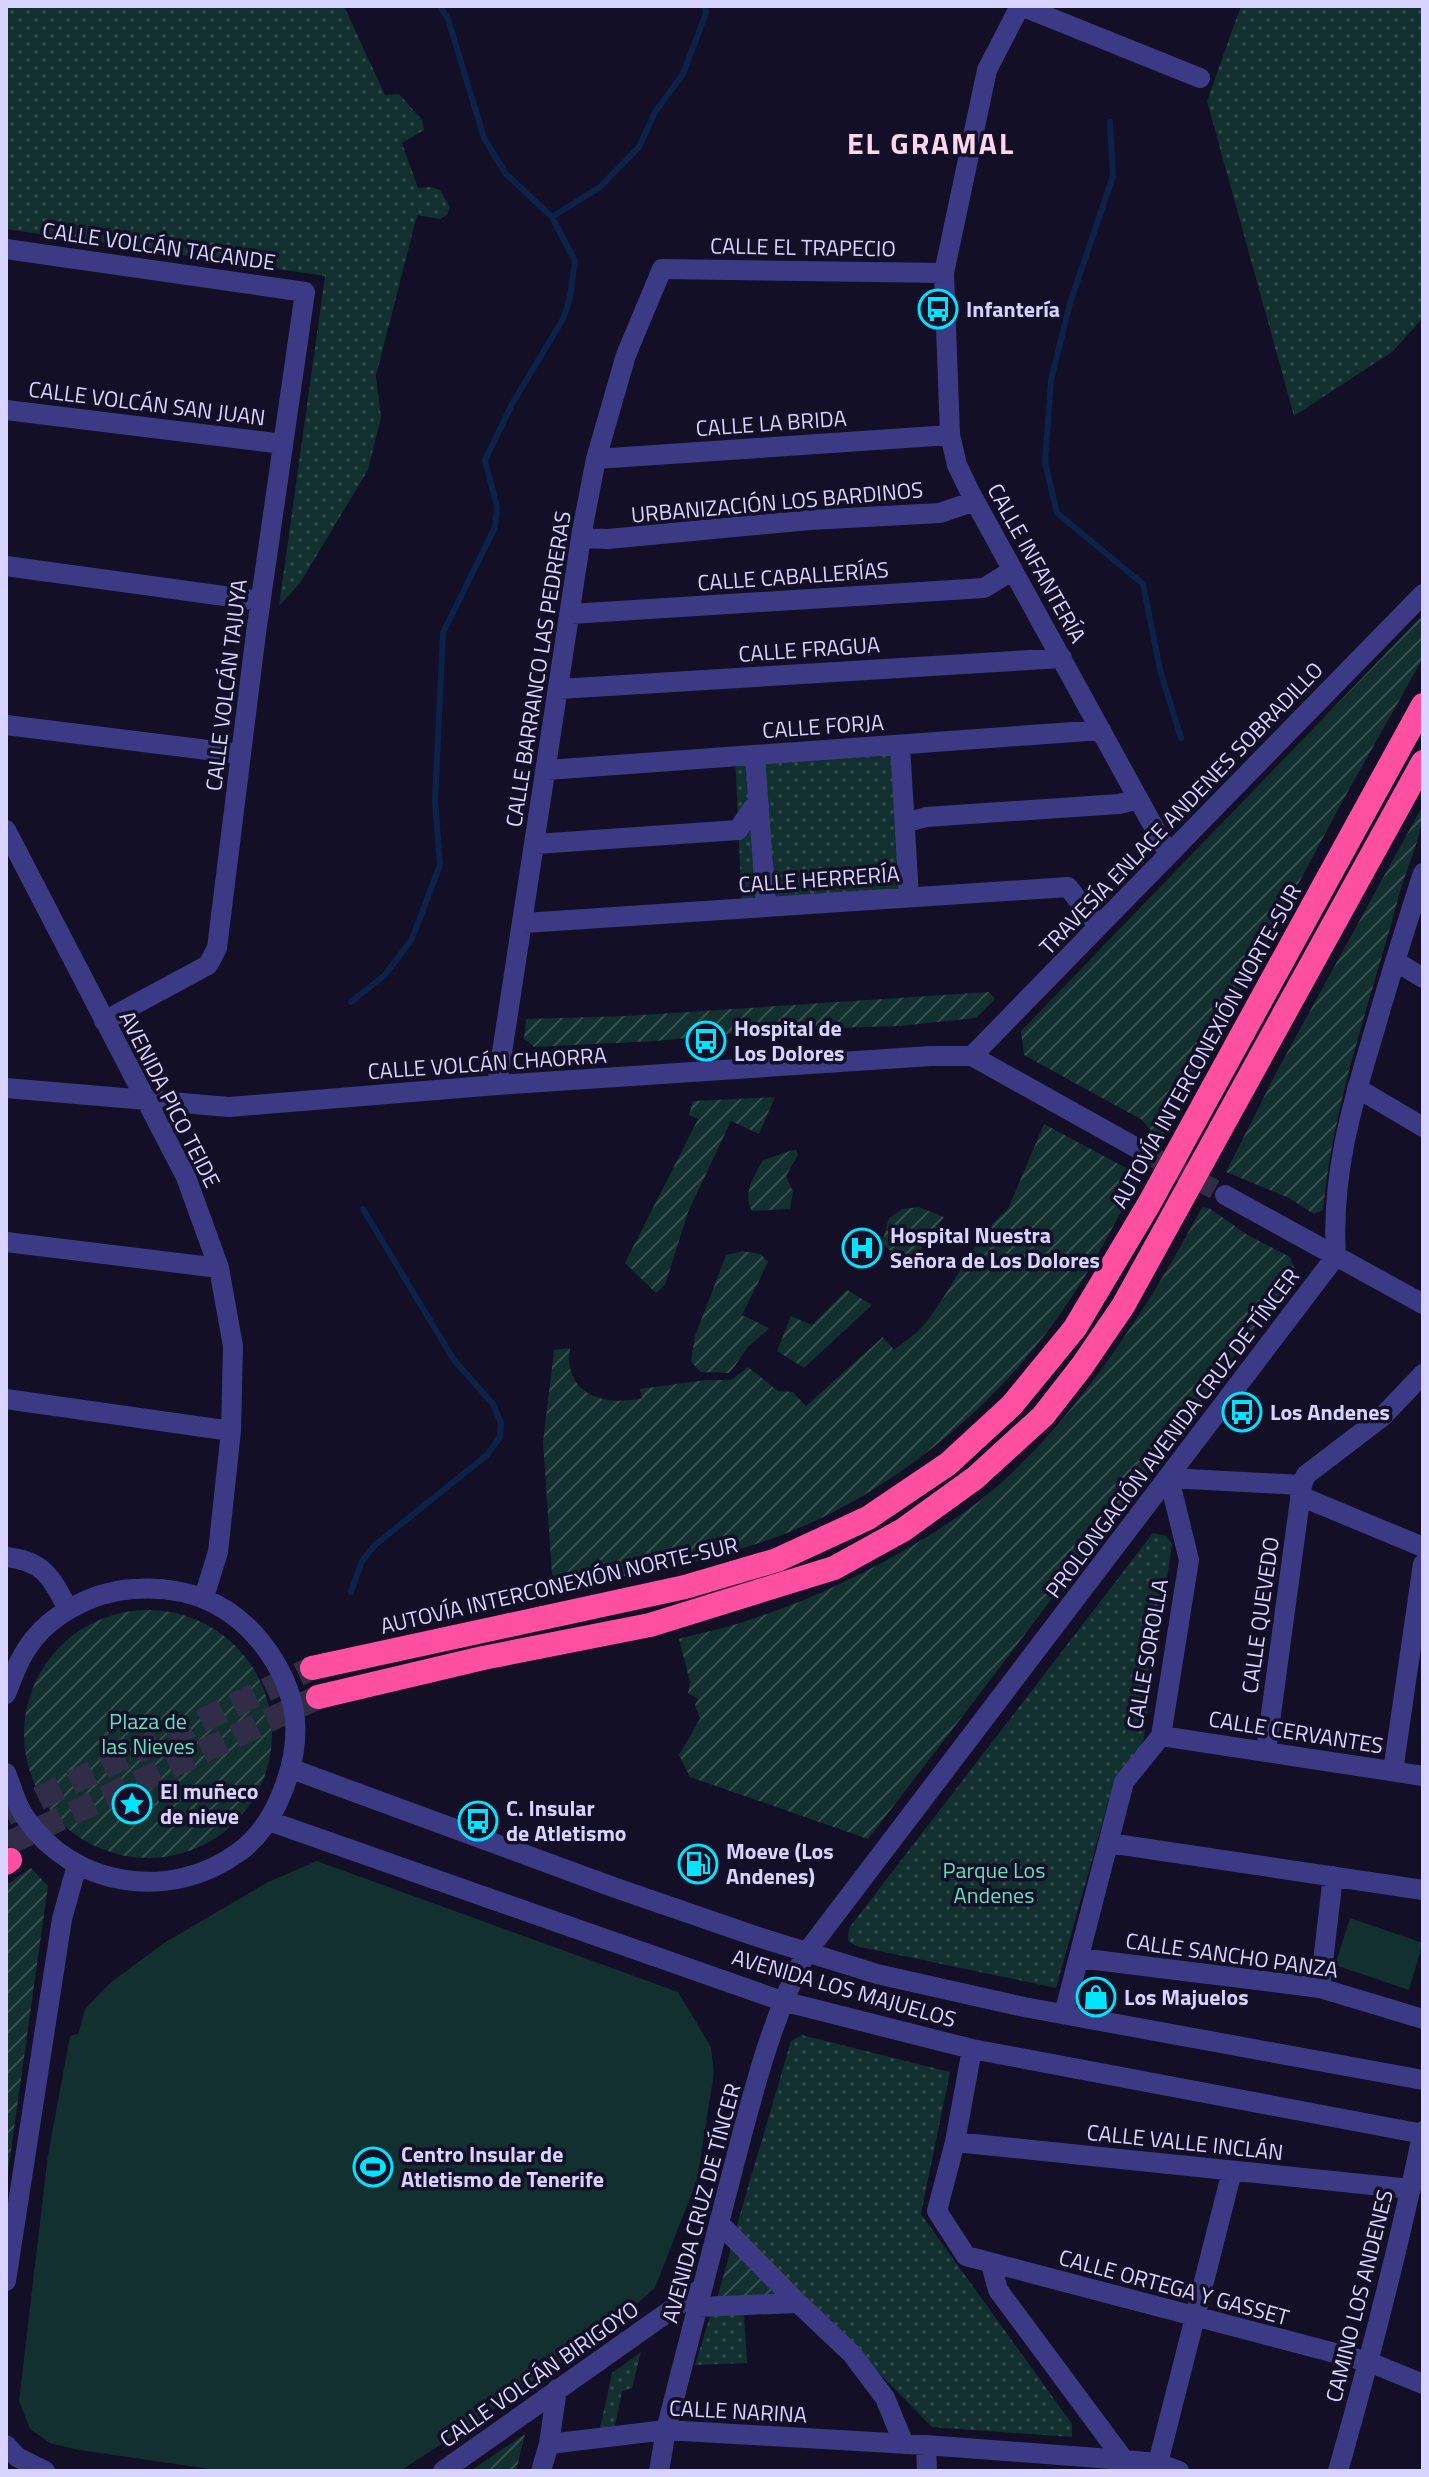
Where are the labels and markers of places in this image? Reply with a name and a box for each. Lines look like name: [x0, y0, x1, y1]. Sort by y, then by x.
bus stop icon: Infantería: [917, 288, 959, 330]
place label: Infantería: [966, 292, 1060, 326]
place label: Hospital de Los Dolores: [734, 1011, 844, 1070]
bus stop icon: Hospital de Los Dolores: [685, 1020, 727, 1062]
place label: Hospital Nuestra Señora de Los Dolores: [890, 1218, 1100, 1277]
hospital icon: Hospital Nuestra Señora de Los Dolores: [841, 1227, 883, 1269]
bus stop icon: Los Andenes: [1221, 1391, 1263, 1433]
place label: Los Andenes: [1270, 1395, 1390, 1429]
place label: El muñeco de nieve: [160, 1774, 258, 1833]
place icon: El muñeco de nieve: [111, 1783, 153, 1825]
place label: C. Insular de Atletismo: [506, 1791, 627, 1850]
bus stop icon: C. Insular de Atletismo: [457, 1800, 499, 1842]
place label: Moeve (Los Andenes): [726, 1834, 834, 1893]
fuel station icon: Moeve (Los Andenes): [677, 1843, 719, 1885]
shop icon: Los Majuelos: [1075, 1976, 1117, 2018]
place label: Los Majuelos: [1124, 1980, 1249, 2014]
place label: Centro Insular de Atletismo de Tenerife: [401, 2137, 604, 2196]
sports icon: Centro Insular de Atletismo de Tenerife: [352, 2146, 394, 2188]

